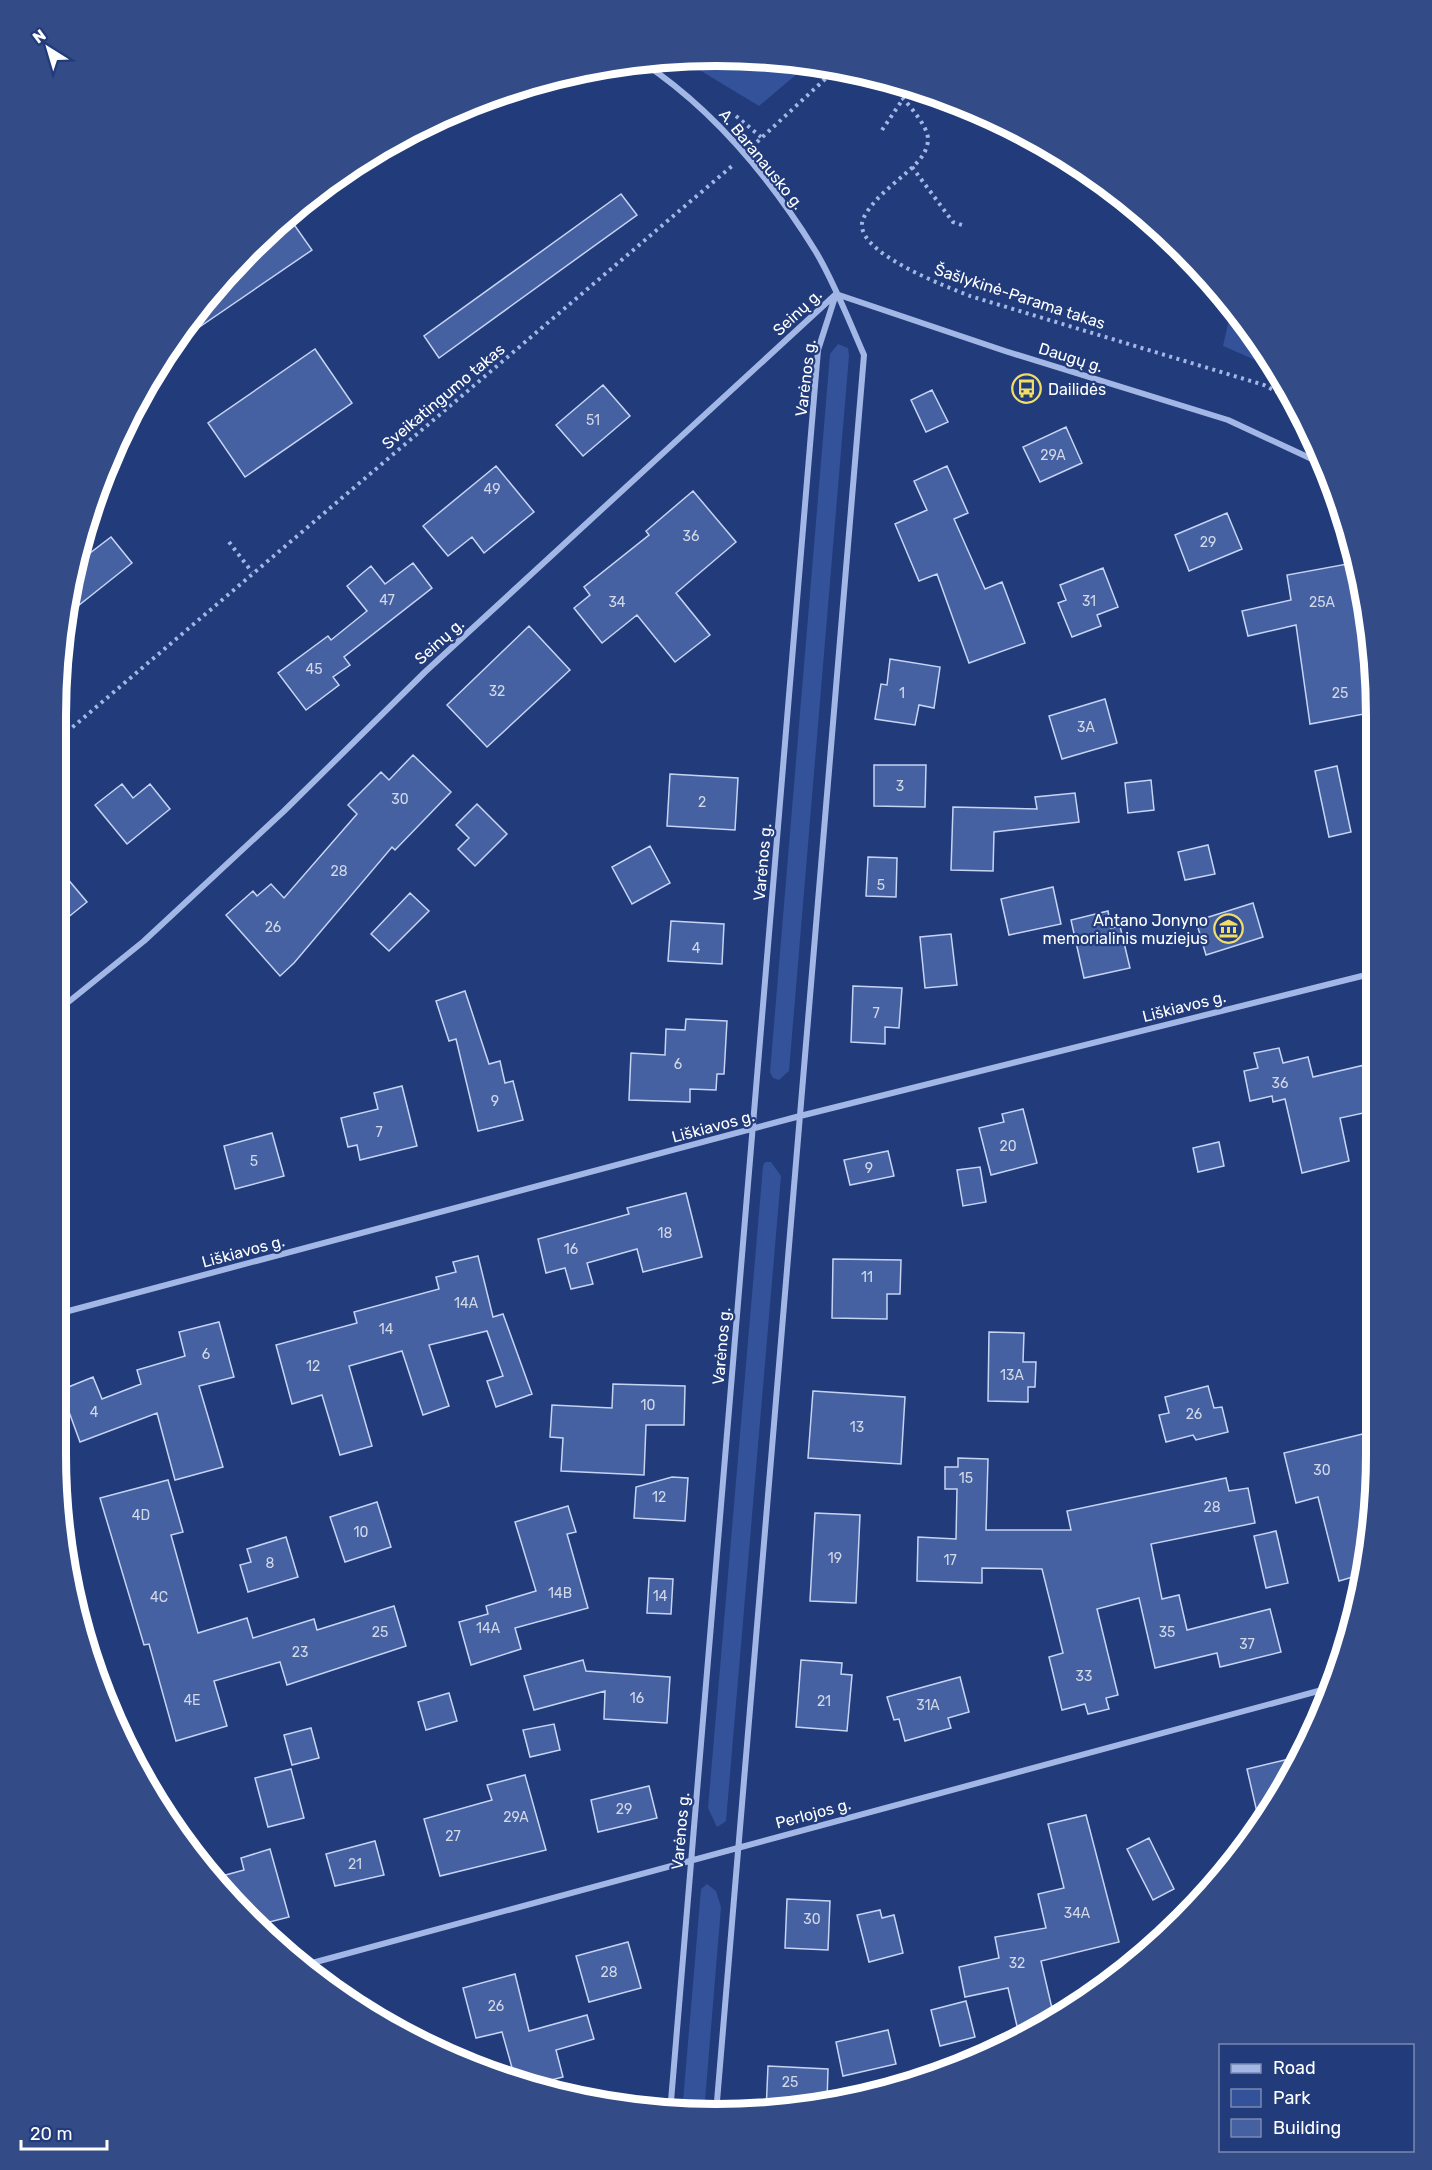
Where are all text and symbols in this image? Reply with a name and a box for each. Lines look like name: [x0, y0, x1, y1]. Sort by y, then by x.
north arrow: [18, 18, 78, 78]
text: N: [29, 25, 50, 47]
street label: A. Baranausko g.: [715, 105, 808, 213]
street label: Šašlykinė-Parama takas: [932, 259, 1108, 333]
street label: Seinų g.: [769, 285, 826, 340]
street label: Varėnos g.: [791, 338, 820, 418]
street label: Daugų g.: [1036, 339, 1105, 376]
street label: Sveikatingumo takas: [378, 340, 509, 453]
bus stop icon: Dailidės: [1011, 373, 1043, 405]
place label: Dailidės: [1048, 380, 1106, 399]
house number: 51: [586, 412, 600, 429]
house number: 29A: [1040, 447, 1066, 464]
house number: 49: [484, 481, 500, 498]
house number: 36: [683, 528, 699, 545]
house number: 29: [1200, 534, 1216, 551]
house number: 47: [379, 592, 395, 609]
house number: 31: [1082, 593, 1096, 610]
house number: 34: [608, 594, 626, 611]
house number: 25A: [1309, 594, 1336, 611]
street label: Seinų g.: [411, 614, 468, 668]
house number: 45: [305, 661, 323, 678]
house number: 32: [489, 683, 505, 700]
house number: 1: [899, 685, 905, 702]
house number: 25: [1332, 685, 1348, 702]
house number: 3A: [1077, 719, 1096, 736]
house number: 3: [896, 778, 904, 795]
house number: 30: [391, 791, 409, 808]
house number: 2: [698, 794, 706, 811]
street label: Varėnos g.: [750, 822, 775, 902]
house number: 28: [330, 863, 348, 880]
house number: 5: [877, 877, 885, 894]
place label: Antano Jonyno memorialinis muziejus: [1043, 911, 1208, 948]
museum icon: Antano Jonyno memorialinis muziejus: [1213, 913, 1245, 945]
house number: 26: [265, 919, 281, 936]
house number: 4: [692, 940, 701, 957]
street label: Liškiavos g.: [1140, 987, 1228, 1026]
house number: 7: [872, 1005, 880, 1022]
house number: 6: [674, 1056, 682, 1073]
house number: 36: [1272, 1075, 1288, 1092]
house number: 9: [491, 1093, 499, 1110]
street label: Liškiavos g.: [669, 1106, 757, 1147]
house number: 7: [375, 1124, 383, 1141]
house number: 20: [999, 1138, 1017, 1155]
house number: 5: [250, 1153, 258, 1170]
house number: 9: [865, 1160, 873, 1177]
house number: 18: [658, 1225, 673, 1242]
street label: Liškiavos g.: [199, 1231, 287, 1272]
house number: 16: [564, 1241, 578, 1258]
house number: 11: [861, 1269, 873, 1286]
house number: 14A: [454, 1295, 479, 1312]
street label: Varėnos g.: [709, 1306, 734, 1386]
house number: 14: [379, 1321, 394, 1338]
house number: 6: [202, 1346, 210, 1363]
house number: 12: [306, 1358, 320, 1375]
house number: 13A: [1000, 1367, 1025, 1384]
house number: 10: [641, 1397, 656, 1414]
house number: 4: [90, 1404, 99, 1421]
house number: 26: [1186, 1406, 1202, 1423]
house number: 13: [850, 1419, 864, 1436]
house number: 30: [1313, 1462, 1331, 1479]
house number: 15: [959, 1470, 973, 1487]
house number: 12: [652, 1489, 666, 1506]
house number: 28: [1203, 1499, 1221, 1516]
house number: 4D: [132, 1507, 150, 1524]
house number: 10: [354, 1524, 369, 1541]
house number: 19: [828, 1550, 842, 1567]
house number: 17: [943, 1552, 957, 1569]
house number: 8: [266, 1555, 275, 1572]
house number: 14B: [548, 1585, 572, 1602]
house number: 14: [653, 1588, 668, 1605]
house number: 4C: [150, 1589, 168, 1606]
house number: 14A: [476, 1620, 501, 1637]
house number: 25: [372, 1624, 388, 1641]
house number: 35: [1159, 1624, 1175, 1641]
house number: 37: [1239, 1636, 1255, 1653]
house number: 23: [292, 1644, 308, 1661]
house number: 33: [1076, 1668, 1092, 1685]
house number: 16: [630, 1690, 644, 1707]
house number: 4E: [183, 1692, 201, 1709]
house number: 21: [817, 1693, 831, 1710]
house number: 31A: [916, 1697, 940, 1714]
street label: Varėnos g.: [668, 1791, 693, 1871]
street label: Perlojos g.: [773, 1794, 853, 1833]
house number: 29: [616, 1801, 632, 1818]
house number: 29A: [503, 1809, 529, 1826]
house number: 27: [445, 1828, 461, 1845]
house number: 21: [348, 1856, 362, 1873]
house number: 34A: [1064, 1905, 1091, 1922]
house number: 30: [803, 1911, 821, 1928]
house number: 32: [1009, 1955, 1025, 1972]
house number: 28: [600, 1964, 618, 1981]
house number: 26: [488, 1998, 504, 2015]
legend: [1219, 2044, 1414, 2152]
text: Road: [1273, 2057, 1316, 2079]
house number: 25: [782, 2074, 798, 2091]
text: Park: [1273, 2087, 1311, 2109]
scale bar: [21, 2113, 106, 2151]
text: Building: [1273, 2117, 1341, 2139]
text: 20 m: [30, 2123, 72, 2145]

